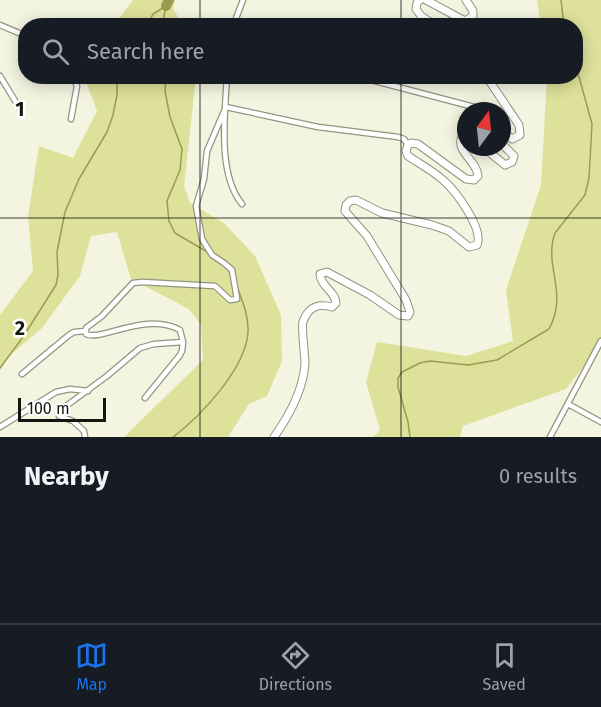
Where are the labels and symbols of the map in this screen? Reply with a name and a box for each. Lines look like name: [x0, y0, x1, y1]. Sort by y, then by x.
text: 1: [15, 97, 25, 121]
north arrow: [457, 102, 511, 156]
text: 2: [15, 316, 25, 340]
scale bar: [18, 395, 106, 422]

